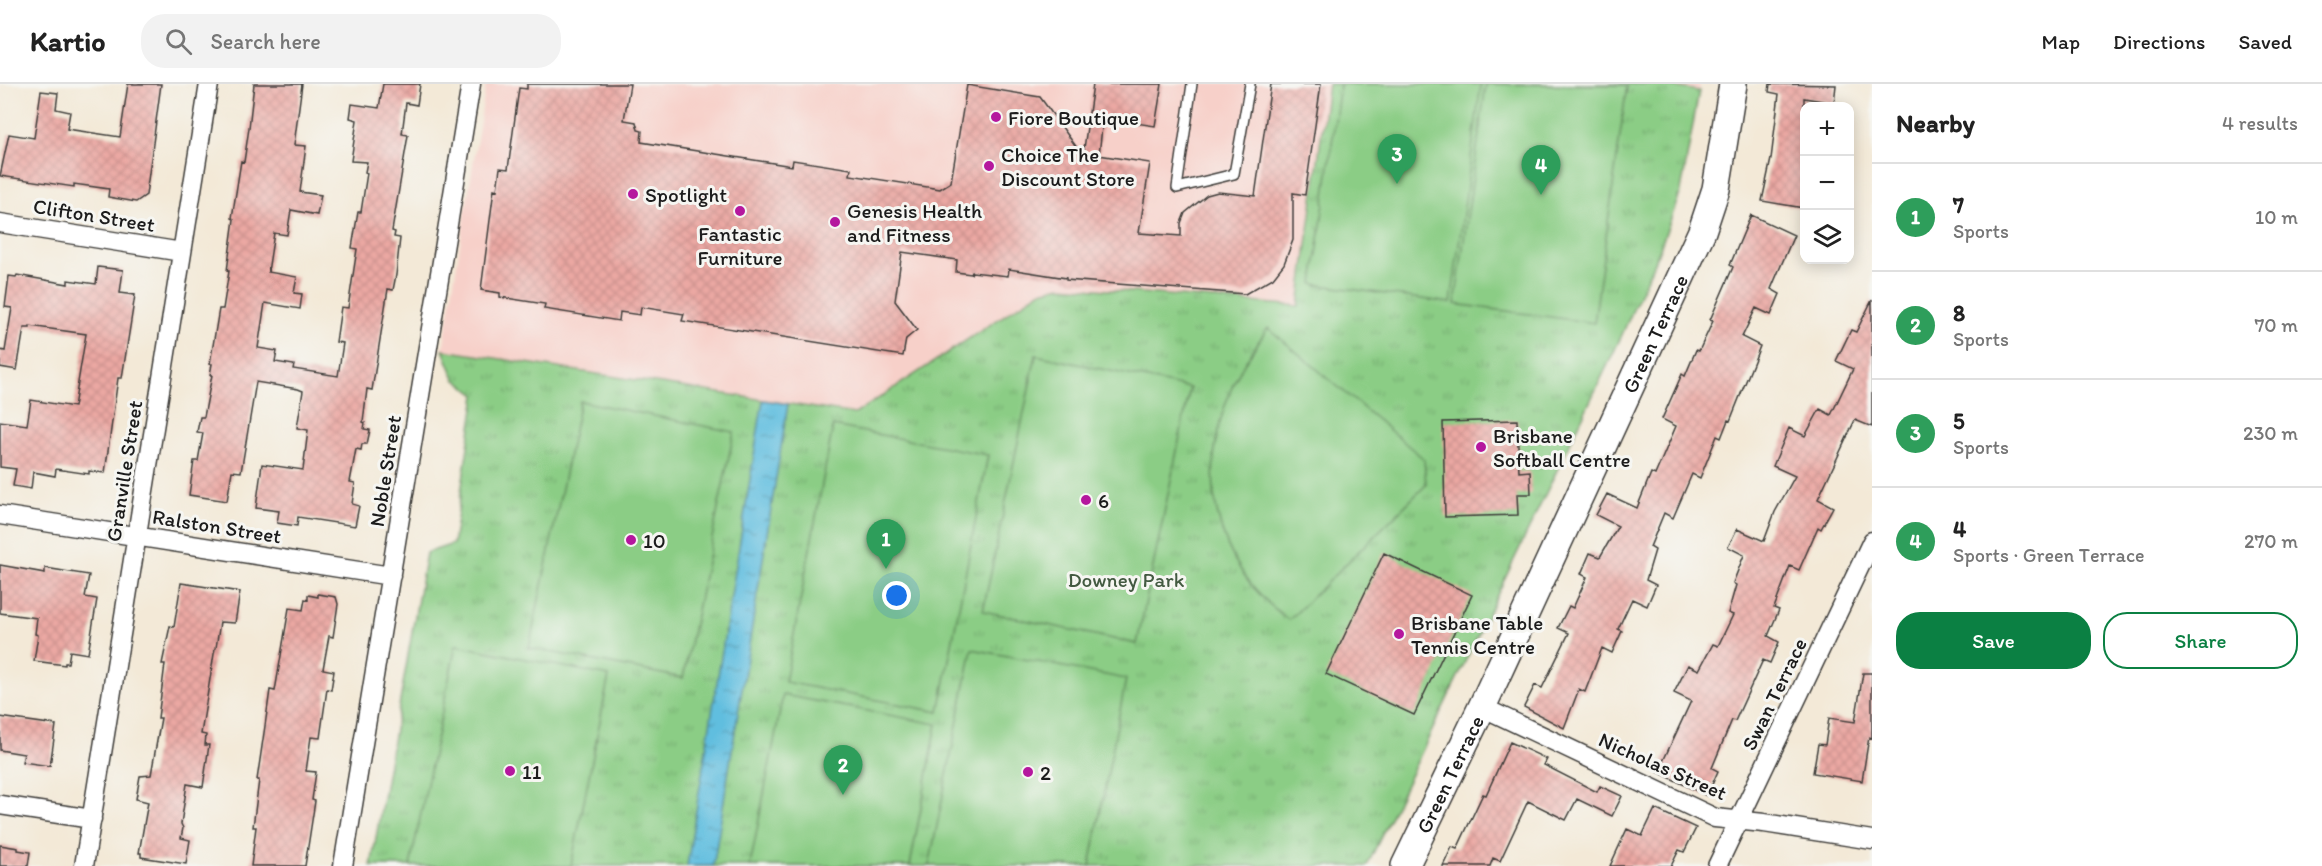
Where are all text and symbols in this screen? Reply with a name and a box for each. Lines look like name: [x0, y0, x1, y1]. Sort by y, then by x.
search box: [141, 14, 561, 68]
text: Kartio: [30, 24, 105, 58]
icon: search: [162, 25, 195, 58]
text: Search here: [210, 28, 321, 55]
text: Map: [2042, 29, 2080, 54]
text: Directions: [2113, 29, 2205, 54]
text: Saved: [2238, 29, 2292, 54]
map controls: [1800, 102, 1854, 264]
button: +: [1800, 102, 1854, 156]
place label: Fiore Boutique: [1008, 105, 1139, 130]
text: Nearby: [1896, 107, 1975, 139]
marker: Fiore Boutique: [989, 110, 1003, 124]
text: 4 results: [2222, 111, 2298, 135]
pin: 3: [1378, 135, 1416, 184]
place label: Choice The Discount Store: [1001, 142, 1135, 191]
pin: 4: [1522, 146, 1560, 195]
button: −: [1800, 156, 1854, 210]
marker: Choice The Discount Store: [982, 159, 996, 173]
place label: Spotlight: [645, 182, 727, 207]
marker: Spotlight: [626, 187, 640, 201]
text: 7: [1953, 192, 1964, 219]
street label: Clifton Street: [31, 193, 157, 237]
place label: Genesis Health and Fitness: [847, 198, 982, 247]
marker: Fantastic Furniture: [733, 204, 747, 218]
text: 1: [1911, 205, 1920, 229]
text: 10 m: [2255, 205, 2298, 229]
button: layers: [1800, 210, 1854, 264]
marker: Genesis Health and Fitness: [828, 215, 842, 229]
text: Sports: [1953, 219, 2009, 243]
place label: Fantastic Furniture: [697, 221, 783, 270]
street label: Green Terrace: [1616, 270, 1693, 397]
text: 8: [1953, 300, 1965, 327]
text: 2: [1910, 313, 1921, 337]
text: 70 m: [2254, 313, 2298, 337]
text: Sports: [1953, 327, 2009, 351]
street label: Granville Street: [100, 398, 148, 543]
text: 5: [1953, 408, 1965, 435]
street label: Noble Street: [364, 413, 406, 529]
text: 3: [1910, 421, 1921, 445]
text: 230 m: [2243, 421, 2298, 445]
place label: Brisbane Softball Centre: [1493, 423, 1631, 472]
text: Sports: [1953, 435, 2009, 459]
marker: Brisbane Softball Centre: [1474, 440, 1488, 454]
place label: 6: [1098, 488, 1109, 513]
marker: 6: [1079, 493, 1093, 507]
street label: Ralston Street: [151, 503, 283, 549]
text: 4: [1953, 516, 1966, 543]
pin: 1: [866, 520, 906, 569]
place label: 10: [643, 528, 666, 553]
text: 4: [1909, 529, 1922, 553]
text: 270 m: [2244, 529, 2298, 553]
marker: 10: [624, 533, 638, 547]
text: Sports · Green Terrace: [1953, 543, 2145, 567]
park label: Downey Park: [1068, 567, 1185, 592]
your location: [882, 581, 911, 610]
place label: Brisbane Table Tennis Centre: [1411, 610, 1543, 659]
button: Save: [1896, 612, 2091, 669]
button: Share: [2103, 612, 2298, 669]
marker: Brisbane Table Tennis Centre: [1392, 627, 1406, 641]
street label: Swan Terrace: [1736, 634, 1812, 754]
street label: Green Terrace: [1410, 711, 1489, 837]
street label: Nicholas Street: [1595, 727, 1731, 805]
pin: 2: [824, 746, 862, 795]
place label: 11: [522, 759, 542, 784]
place label: 2: [1040, 760, 1051, 785]
marker: 11: [503, 764, 517, 778]
marker: 2: [1021, 765, 1035, 779]

